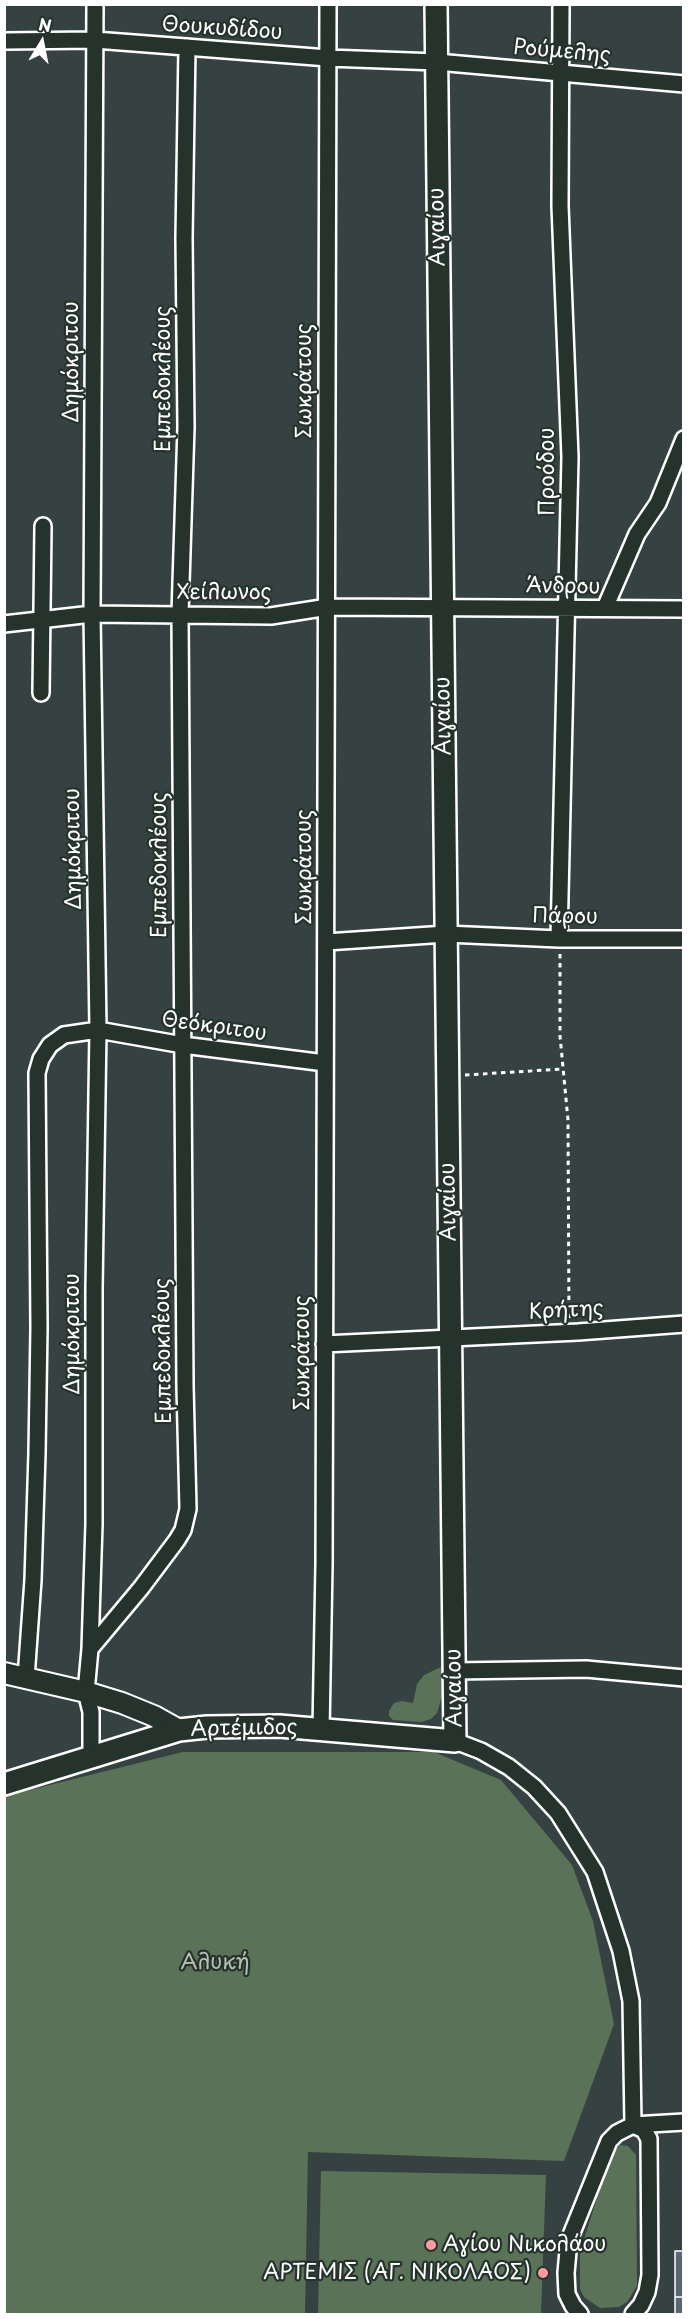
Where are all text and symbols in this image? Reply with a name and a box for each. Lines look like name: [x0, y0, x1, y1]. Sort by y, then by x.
text: N: [37, 11, 53, 37]
north arrow: [12, 12, 72, 72]
street label: Θουκυδίδου: [161, 12, 283, 46]
street label: Ρούμελης: [512, 35, 612, 69]
street label: Αιγαίου: [425, 187, 451, 267]
street label: Δημόκριτου: [59, 301, 85, 423]
street label: Εμπεδοκλέους: [151, 306, 177, 452]
street label: Σωκράτους: [292, 324, 318, 438]
street label: Προόδου: [535, 428, 561, 516]
street label: Άνδρου: [526, 574, 600, 600]
street label: Χείλωνος: [177, 580, 271, 606]
street label: Αιγαίου: [431, 676, 457, 756]
street label: Δημόκριτου: [60, 788, 88, 910]
street label: Εμπεδοκλέους: [147, 792, 173, 938]
street label: Σωκράτους: [292, 810, 318, 924]
street label: Πάρου: [532, 904, 598, 930]
street label: Θεόκριτου: [160, 1007, 268, 1047]
street label: Αιγαίου: [436, 1162, 462, 1242]
street label: Δημόκριτου: [60, 1273, 86, 1395]
street label: Εμπεδοκλέους: [150, 1278, 178, 1424]
street label: Σωκράτους: [290, 1296, 316, 1410]
street label: Κρήτης: [528, 1296, 604, 1326]
street label: Αιγαίου: [442, 1648, 468, 1728]
street label: Αρτέμιδος: [190, 1715, 298, 1743]
park label: Αλυκή: [181, 1950, 249, 1976]
place label: Αγίου Νικολάου: [443, 2232, 606, 2258]
marker: Αγίου Νικολάου: [424, 2238, 438, 2252]
place label: ΑΡΤΕΜΙΣ (ΑΓ. ΝΙΚΟΛΑΟΣ): [263, 2260, 531, 2286]
marker: ΑΡΤΕΜΙΣ (ΑΓ. ΝΙΚΟΛΑΟΣ): [536, 2266, 550, 2280]

